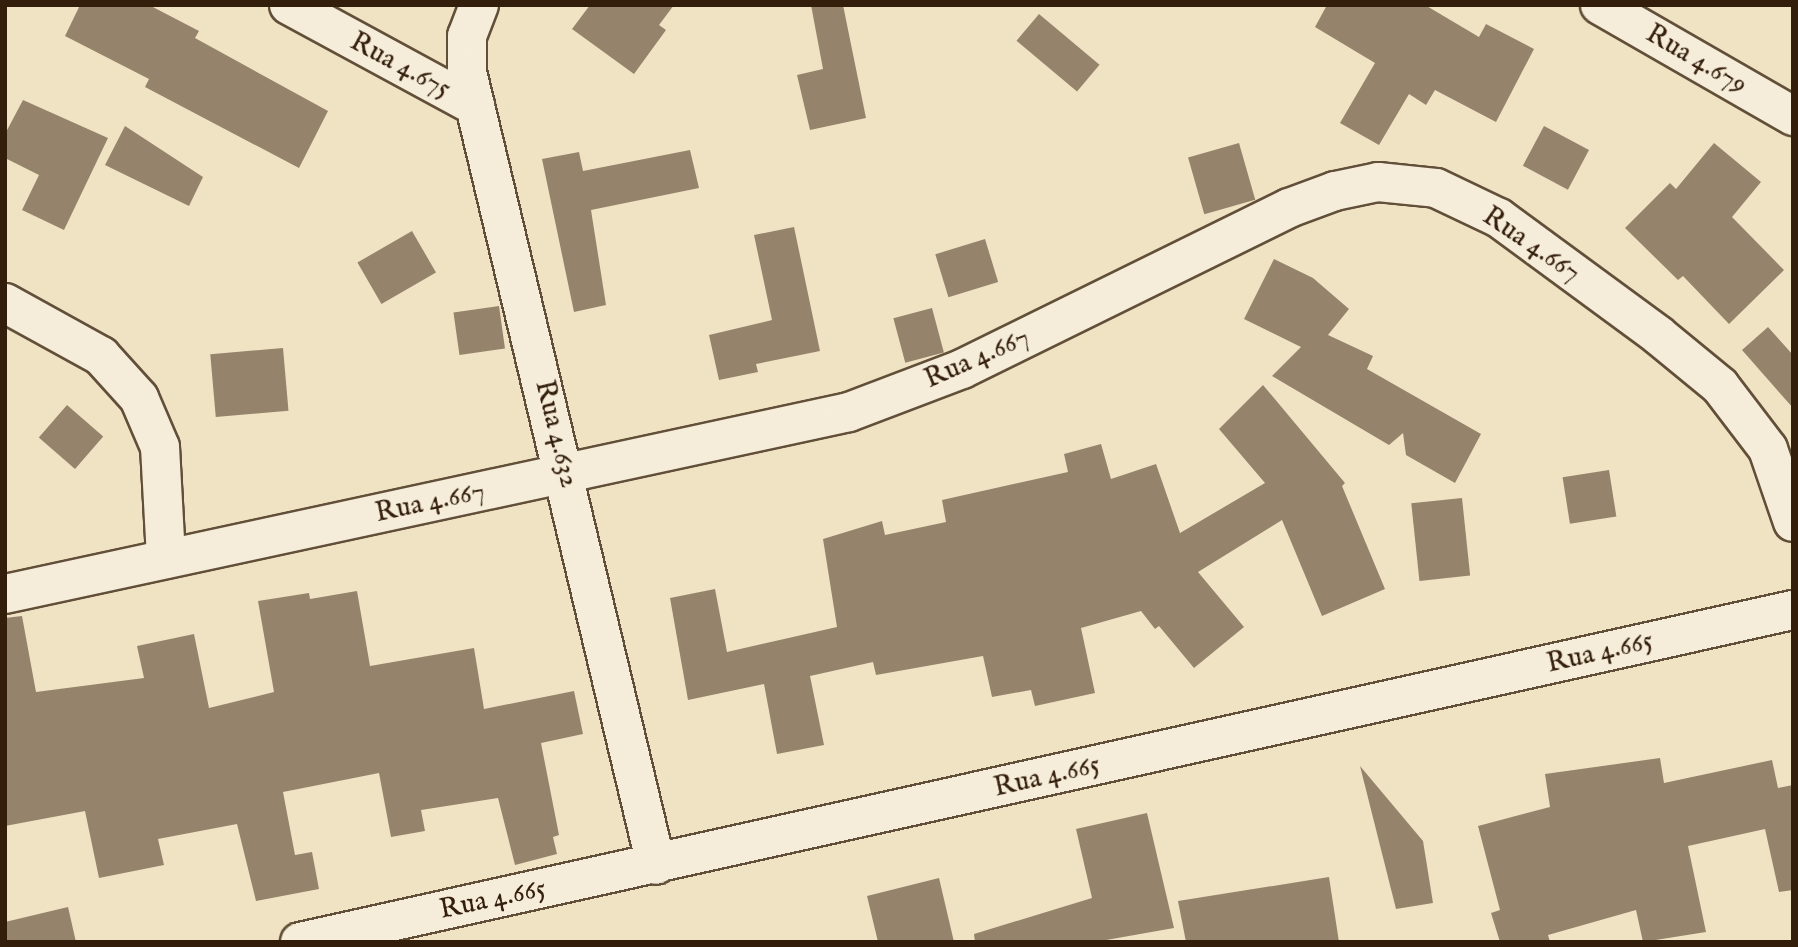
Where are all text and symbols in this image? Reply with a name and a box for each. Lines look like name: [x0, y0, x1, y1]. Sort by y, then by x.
street label: Rua 4.679: [1639, 18, 1753, 102]
street label: Rua 4.675: [344, 26, 456, 106]
street label: Rua 4.667: [1476, 200, 1586, 290]
street label: Rua 4.667: [919, 321, 1035, 397]
street label: Rua 4.632: [526, 377, 586, 491]
street label: Rua 4.667: [372, 475, 488, 531]
street label: Rua 4.665: [1544, 624, 1656, 682]
street label: Rua 4.665: [991, 748, 1103, 806]
street label: Rua 4.665: [437, 872, 549, 928]

